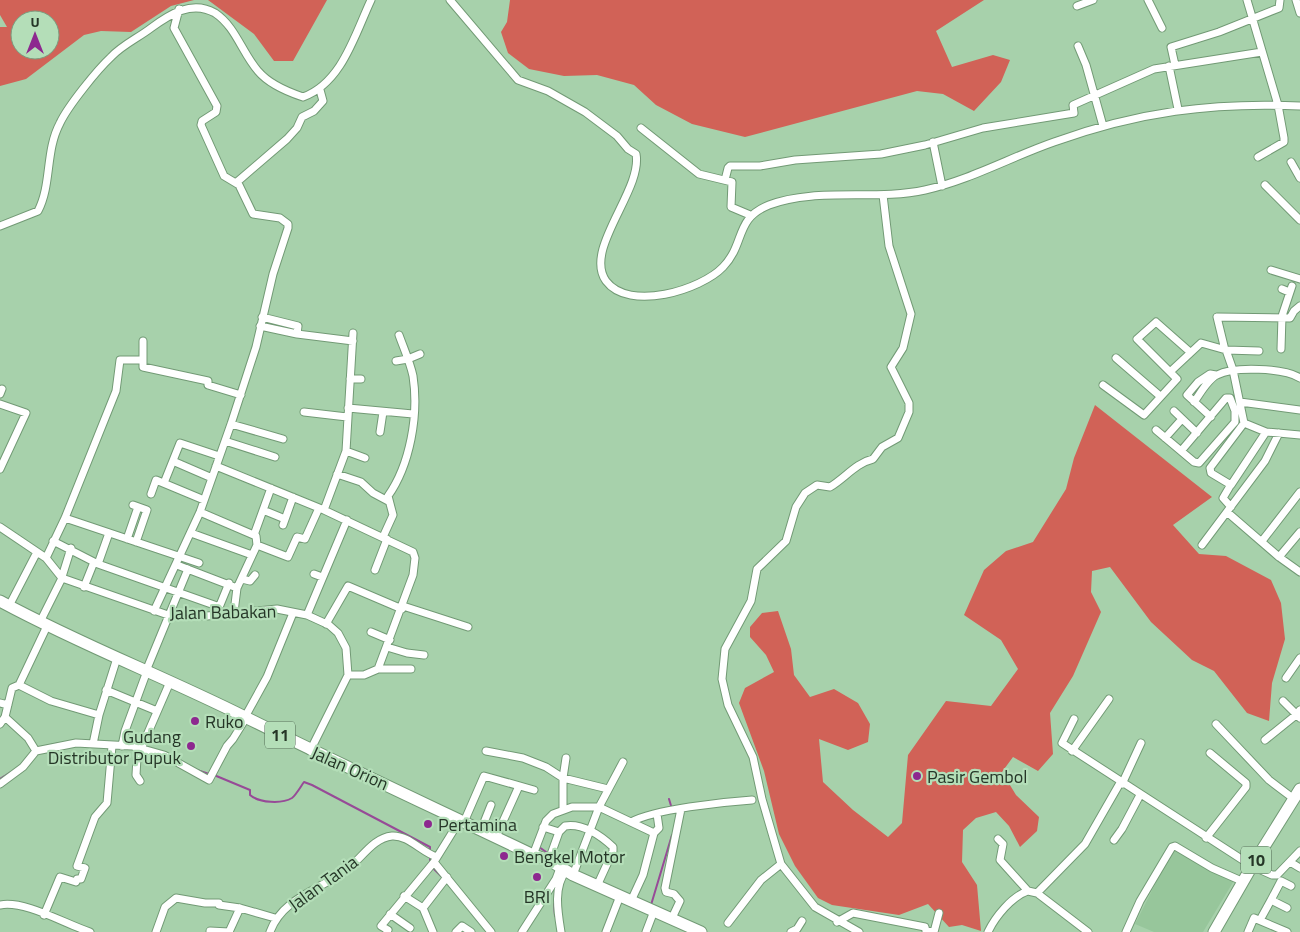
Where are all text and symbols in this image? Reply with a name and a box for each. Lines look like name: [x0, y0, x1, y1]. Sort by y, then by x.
north arrow: [10, 10, 60, 60]
text: U: [30, 11, 40, 32]
street label: Jalan Babakan: [169, 598, 277, 626]
place label: Ruko: [205, 708, 243, 735]
marker: Ruko: [189, 715, 201, 727]
road number: 11: [265, 722, 295, 748]
place label: Gudang Distributor Pupuk: [48, 723, 181, 771]
street label: Jalan Orion: [307, 739, 393, 797]
marker: Gudang Distributor Pupuk: [185, 740, 197, 752]
place label: Pasir Gembol: [927, 763, 1027, 790]
marker: Pasir Gembol: [911, 770, 923, 782]
place label: Pertamina: [438, 811, 517, 838]
marker: Pertamina: [422, 818, 434, 830]
place label: Bengkel Motor: [514, 843, 625, 870]
road number: 10: [1241, 846, 1271, 874]
street label: Jalan Tania: [282, 848, 364, 918]
marker: Bengkel Motor: [498, 850, 510, 862]
marker: BRI: [531, 871, 543, 883]
place label: BRI: [524, 883, 550, 910]

